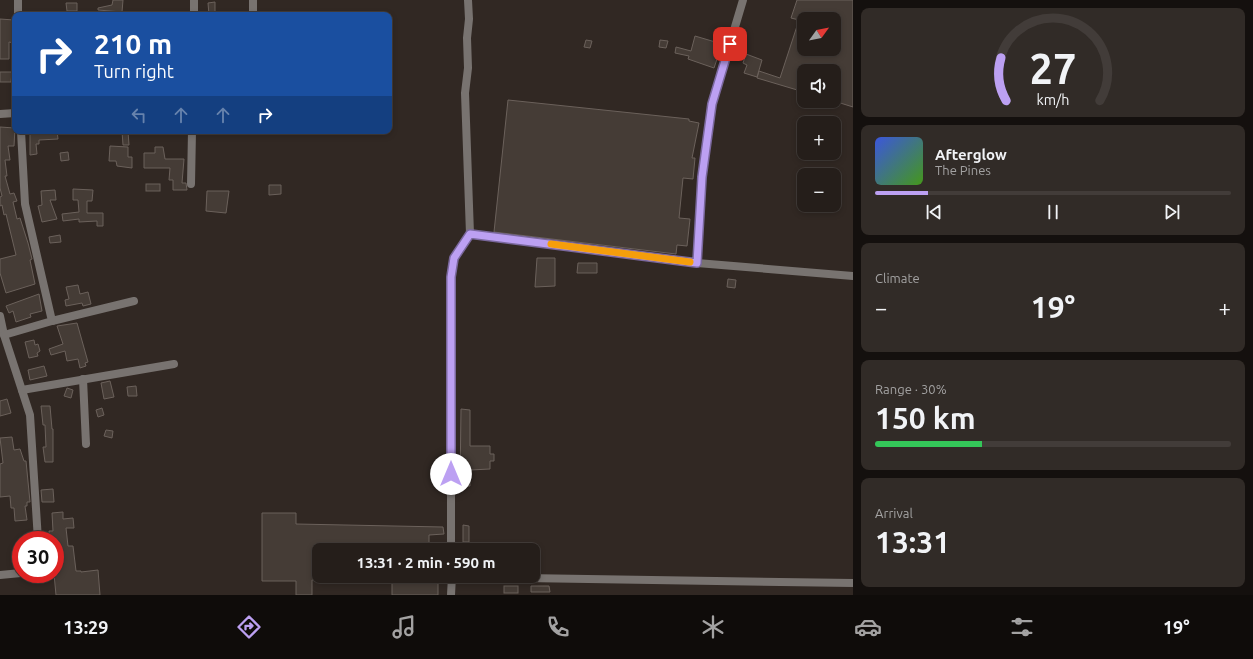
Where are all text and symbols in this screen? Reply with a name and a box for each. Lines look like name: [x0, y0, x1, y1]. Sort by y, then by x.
north arrow: [797, 12, 841, 56]
map controls: [797, 12, 841, 212]
pin: [713, 27, 747, 61]
icon: right: [28, 28, 80, 80]
text: 210 m: [94, 28, 172, 59]
icon: arrive: [719, 33, 741, 55]
text: 27: [1030, 45, 1076, 92]
text: Turn right: [94, 61, 174, 81]
button: sound: [797, 64, 841, 108]
text: km/h: [1037, 91, 1069, 107]
icon: left: [128, 104, 150, 126]
icon: ahead: [170, 104, 192, 126]
icon: ahead: [212, 104, 234, 126]
icon: right: [254, 104, 276, 126]
button: +: [797, 116, 841, 160]
text: Afterglow: [935, 146, 1007, 163]
text: The Pines: [935, 163, 991, 177]
button: −: [797, 168, 841, 212]
icon: previous: [923, 201, 945, 223]
icon: pause: [1042, 201, 1064, 223]
icon: next: [1161, 201, 1183, 223]
text: Climate: [875, 271, 920, 285]
text: 19°: [1031, 290, 1075, 324]
text: −: [875, 295, 887, 320]
text: +: [1219, 295, 1231, 320]
text: Range · 30%: [875, 382, 947, 396]
text: 150 km: [875, 401, 976, 435]
position arrow: [430, 453, 472, 495]
text: Arrival: [875, 506, 913, 520]
text: 13:31: [875, 525, 950, 559]
speed limit sign: 30: [12, 531, 64, 583]
text: 13:31 · 2 min · 590 m: [357, 554, 495, 571]
icon: directions: [235, 613, 263, 641]
icon: music: [390, 613, 418, 641]
icon: phone: [544, 613, 572, 641]
icon: climate: [699, 613, 727, 641]
icon: car: [854, 613, 882, 641]
icon: filters: [1008, 613, 1036, 641]
text: 13:29: [63, 617, 108, 637]
text: 19°: [1163, 617, 1190, 637]

